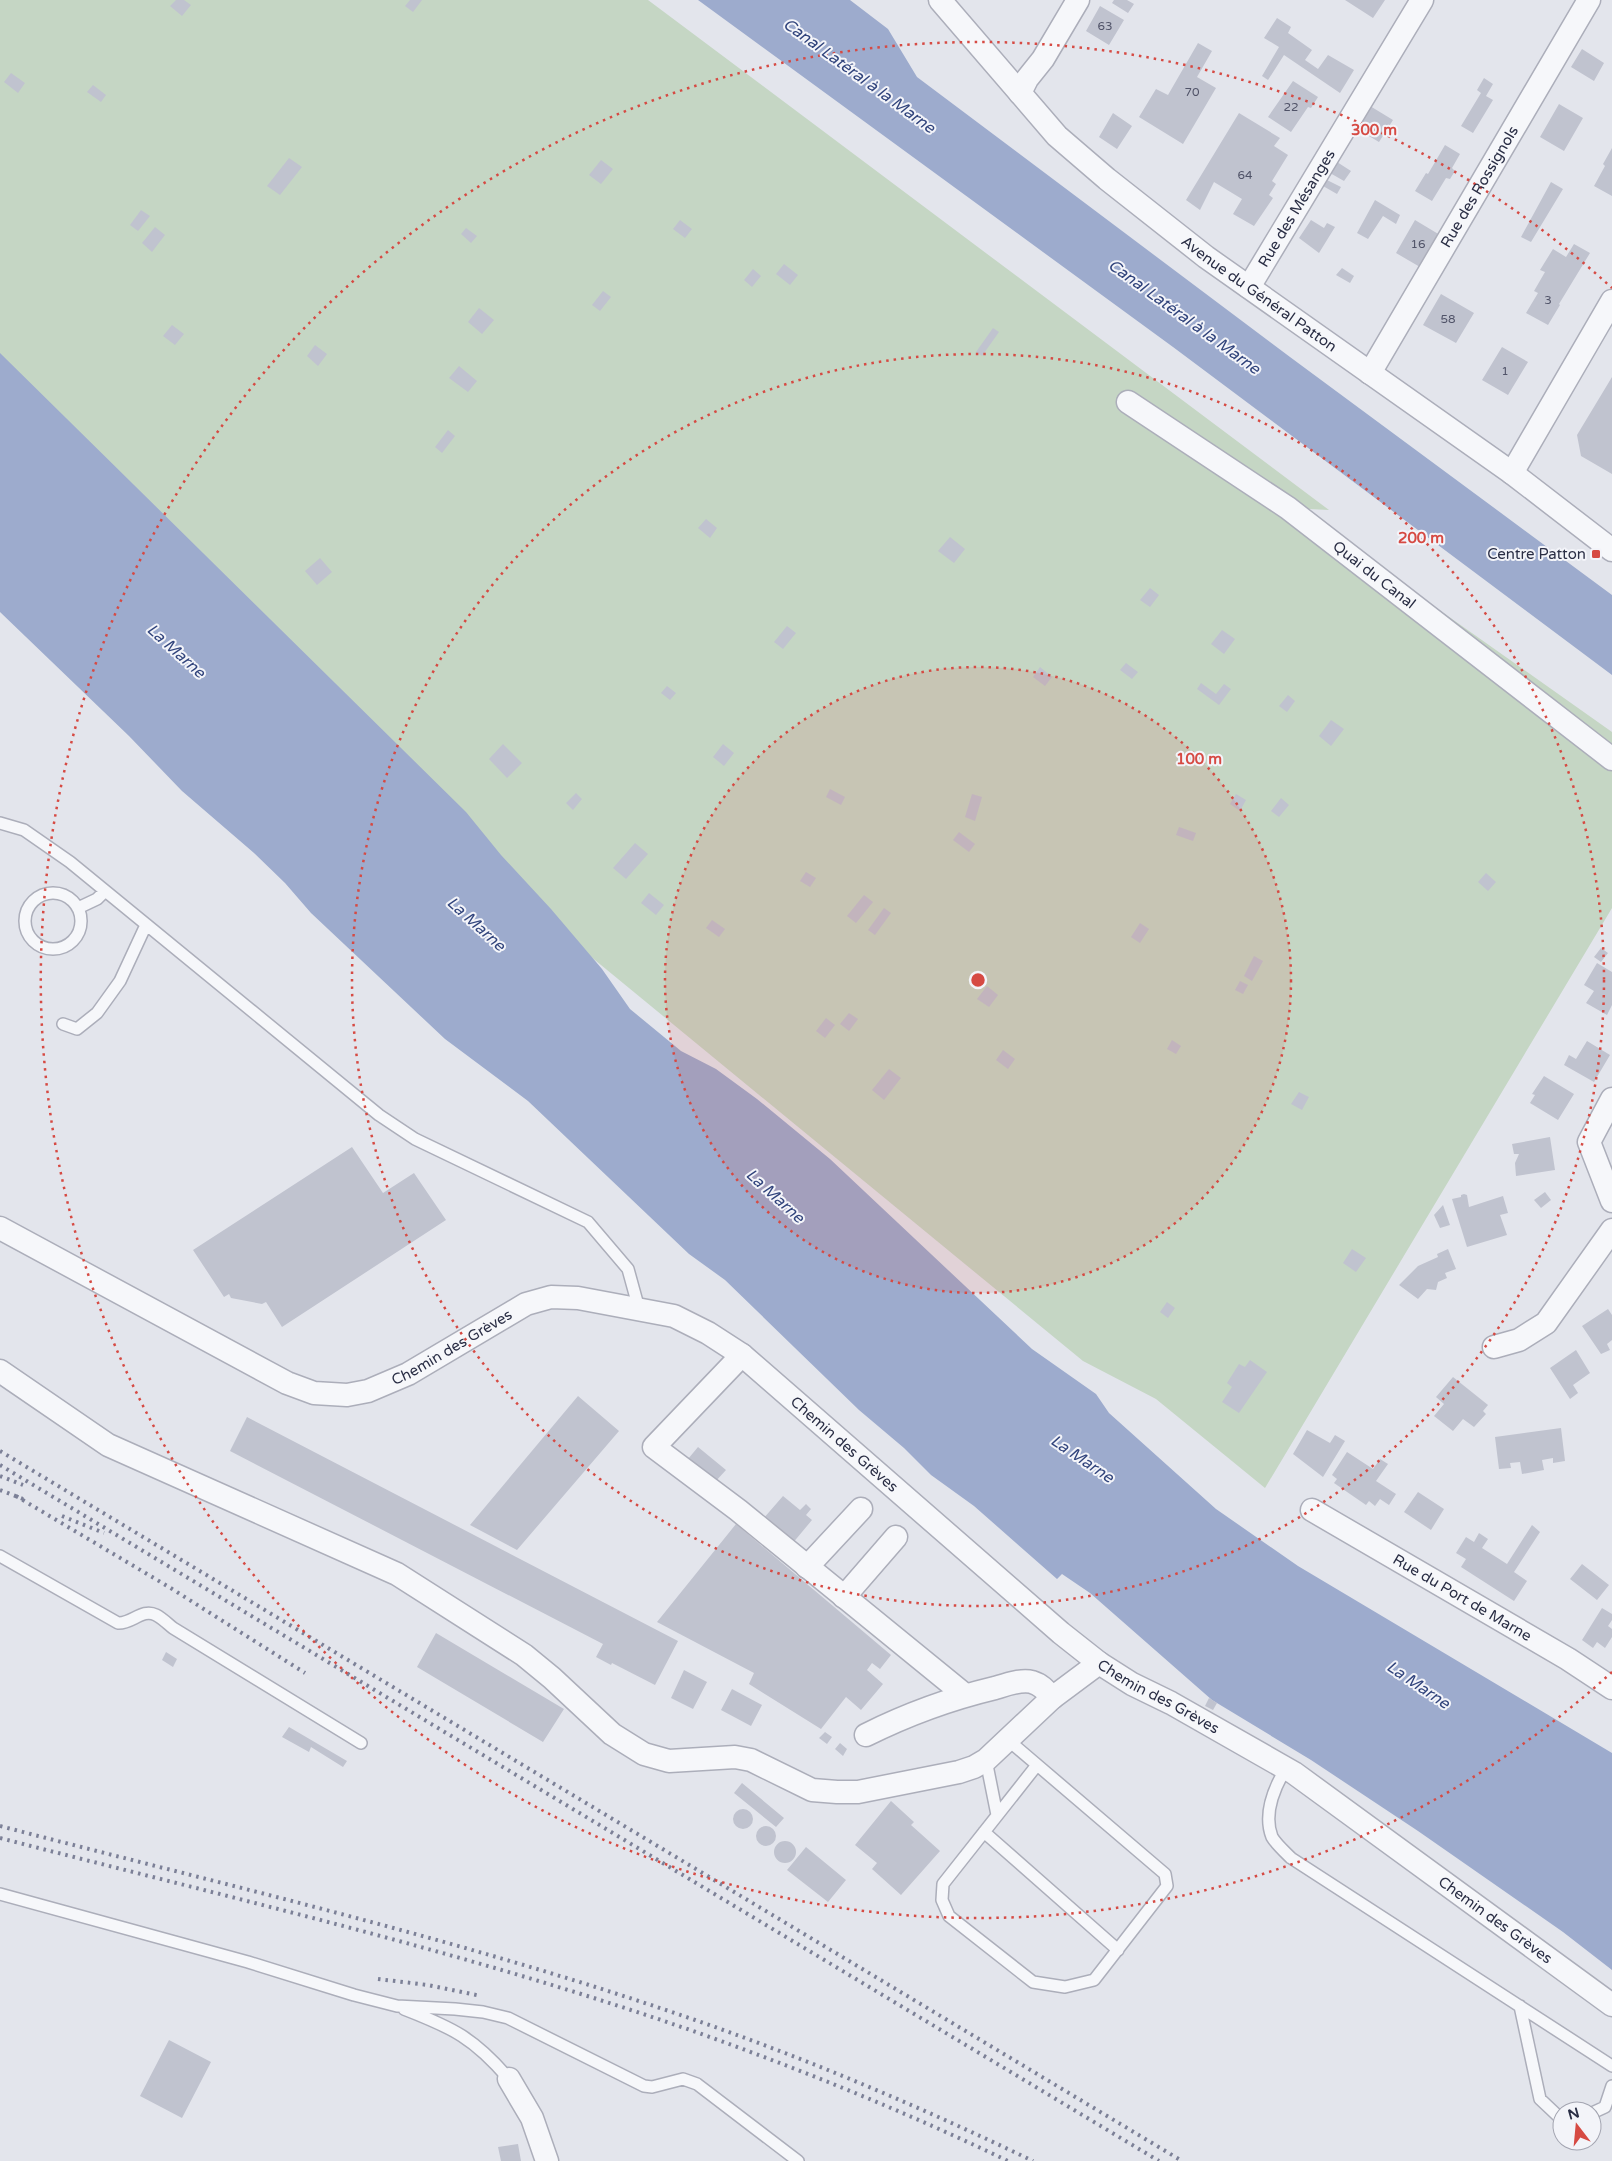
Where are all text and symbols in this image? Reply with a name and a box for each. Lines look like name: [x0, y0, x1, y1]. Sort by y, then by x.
water label: Canal Latéral à la Marne: [779, 14, 940, 138]
house number: 63: [1097, 19, 1113, 33]
house number: 70: [1184, 85, 1200, 99]
house number: 22: [1283, 100, 1299, 114]
text: 300 m: [1351, 121, 1397, 139]
street label: Rue des Rossignols: [1437, 123, 1522, 251]
street label: Rue des Mésanges: [1254, 146, 1339, 270]
house number: 64: [1237, 168, 1253, 182]
street label: Avenue du Général Patton: [1178, 232, 1340, 356]
house number: 16: [1410, 237, 1426, 251]
water label: Canal Latéral à la Marne: [1104, 255, 1265, 379]
house number: 3: [1544, 293, 1552, 307]
house number: 58: [1440, 312, 1456, 326]
house number: 1: [1501, 364, 1509, 378]
text: 200 m: [1398, 529, 1444, 547]
street label: Quai du Canal: [1329, 537, 1419, 613]
place label: Centre Patton: [1487, 545, 1586, 563]
marker: Centre Patton: [1590, 548, 1602, 560]
water label: La Marne: [143, 620, 210, 683]
text: 100 m: [1176, 750, 1222, 768]
water label: La Marne: [443, 893, 510, 956]
centre of rings: [969, 971, 987, 989]
water label: La Marne: [742, 1165, 809, 1228]
street label: Chemin des Grèves: [389, 1305, 515, 1389]
street label: Chemin des Grèves: [787, 1393, 902, 1496]
water label: La Marne: [1047, 1431, 1118, 1488]
street label: Rue du Port de Marne: [1390, 1550, 1535, 1645]
street label: Chemin des Grèves: [1094, 1655, 1222, 1738]
water label: La Marne: [1383, 1657, 1454, 1714]
street label: Chemin des Grèves: [1435, 1872, 1556, 1967]
north arrow: [1552, 2101, 1602, 2151]
text: N: [1566, 2104, 1581, 2124]

